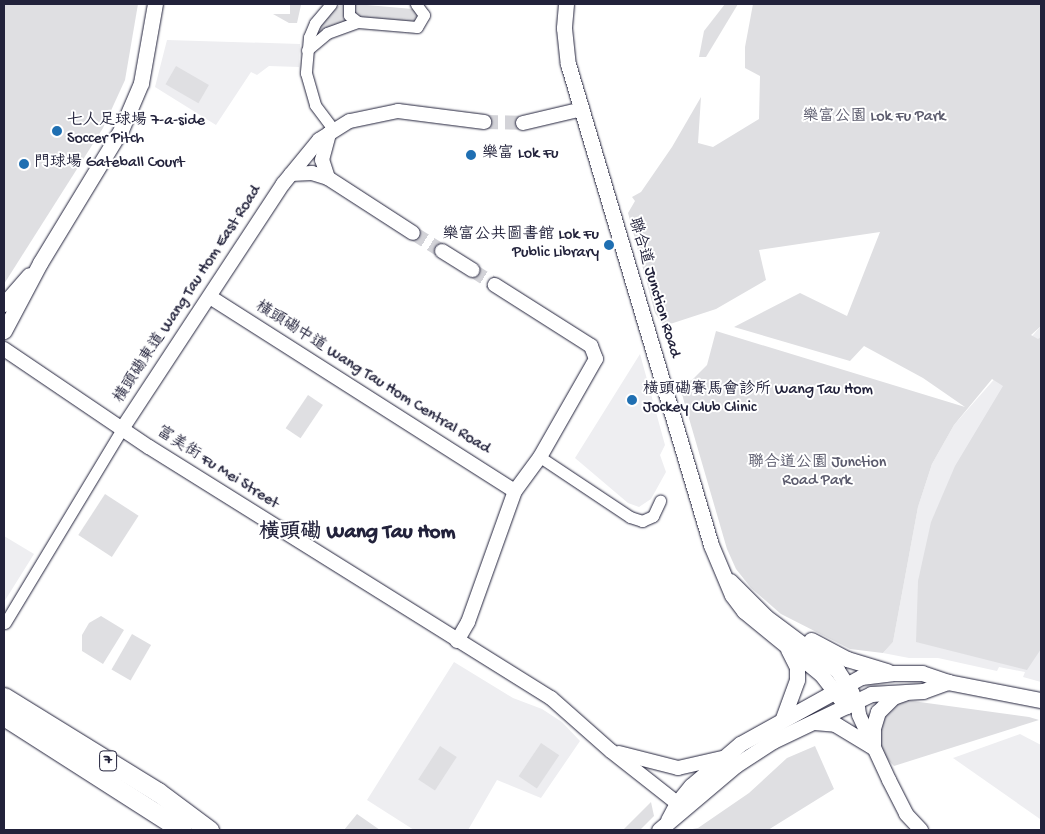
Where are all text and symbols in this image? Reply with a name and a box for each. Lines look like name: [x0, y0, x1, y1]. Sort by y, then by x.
park label: 樂富公園 Lok Fu Park: [803, 108, 945, 128]
place label: 七人足球場 7-a-side Soccer Pitch: [67, 112, 205, 150]
marker: 七人足球場 7-a-side Soccer Pitch: [51, 125, 63, 137]
place label: 樂富 Lok Fu: [482, 145, 559, 165]
marker: 樂富 Lok Fu: [464, 148, 478, 162]
place label: 門球場 Gateball Court: [34, 154, 184, 174]
marker: 門球場 Gateball Court: [18, 158, 30, 170]
street label: 橫頭磡東道 Wang Tau Hom East Road: [111, 183, 267, 407]
street label: 聯合道 Junction Road: [623, 216, 683, 360]
place label: 樂富公共圖書館 Lok Fu Public Library: [442, 226, 599, 264]
marker: 樂富公共圖書館 Lok Fu Public Library: [603, 239, 615, 251]
street label: 橫頭磡中道 Wang Tau Hom Central Road: [251, 298, 493, 460]
place label: 橫頭磡賽馬會診所 Wang Tau Hom Jockey Club Clinic: [643, 381, 873, 419]
marker: 橫頭磡賽馬會診所 Wang Tau Hom Jockey Club Clinic: [625, 393, 639, 407]
street label: 富美街 Fu Mei Street: [152, 424, 282, 514]
park label: 聯合道公園 Junction Road Park: [748, 454, 886, 492]
district label: 橫頭磡 Wang Tau Hom: [259, 521, 455, 547]
road number: 7: [98, 748, 118, 774]

